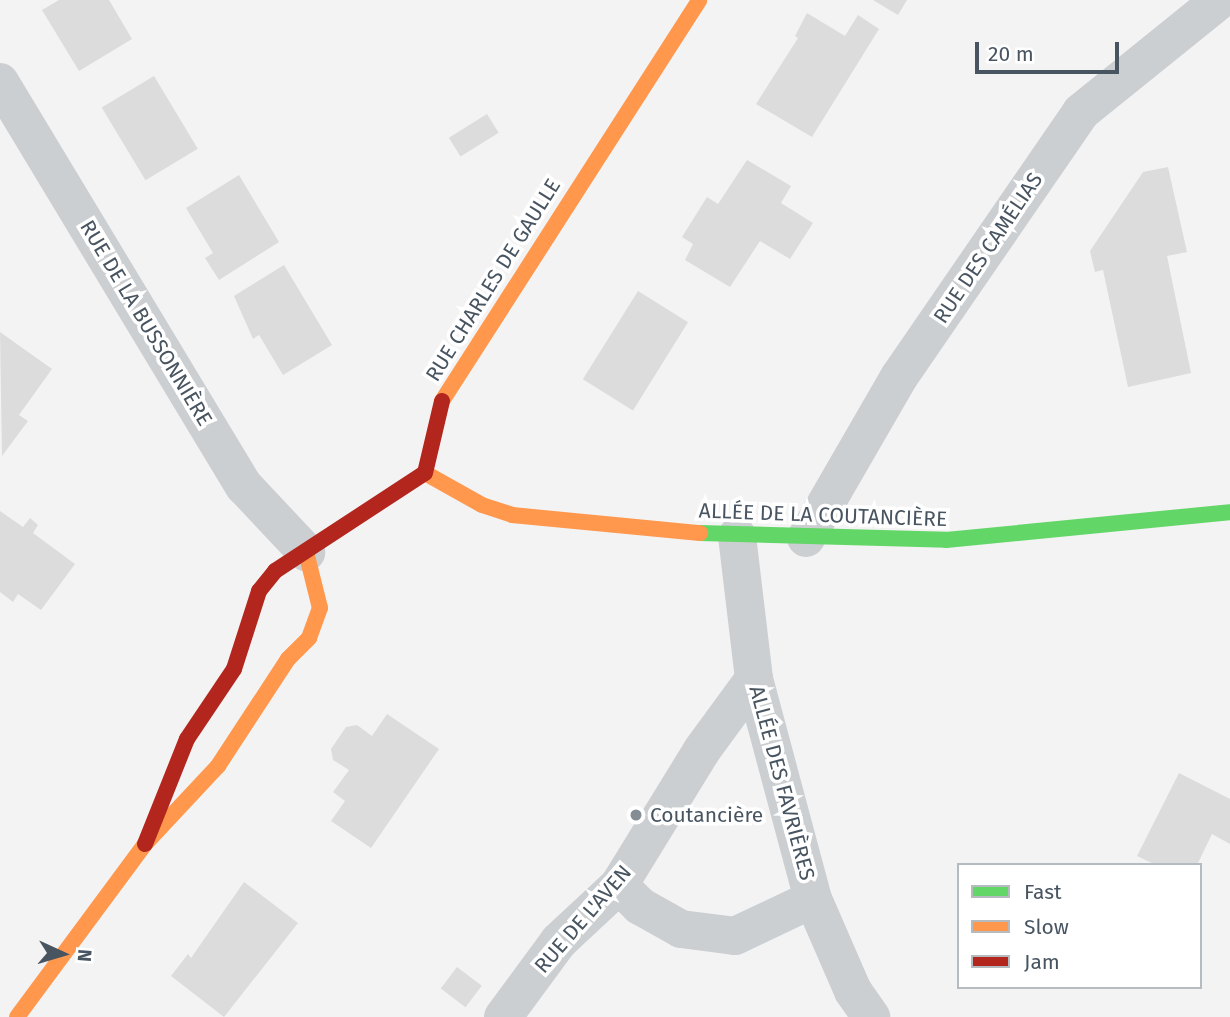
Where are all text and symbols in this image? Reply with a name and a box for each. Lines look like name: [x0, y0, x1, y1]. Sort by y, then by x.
scale bar: [978, 28, 1122, 72]
text: 20 m: [988, 41, 1034, 67]
street label: RUE DES CAMÉLIAS: [928, 168, 1048, 328]
street label: RUE CHARLES DE GAULLE: [420, 174, 566, 386]
street label: RUE DE LA BUSSONNIÈRE: [75, 216, 217, 430]
street label: ALLÉE DE LA COUTANCIÈRE: [698, 498, 948, 532]
street label: ALLÉE DES FAVRIÈRES: [744, 683, 820, 883]
place label: Coutancière: [650, 802, 763, 828]
marker: Coutancière: [628, 807, 644, 823]
street label: RUE DE L'AVEN: [529, 860, 637, 978]
legend: [957, 863, 1202, 989]
text: Fast: [1024, 879, 1062, 905]
text: Slow: [1024, 914, 1069, 940]
north arrow: [28, 919, 98, 989]
text: N: [73, 948, 96, 963]
text: Jam: [1024, 949, 1060, 975]

